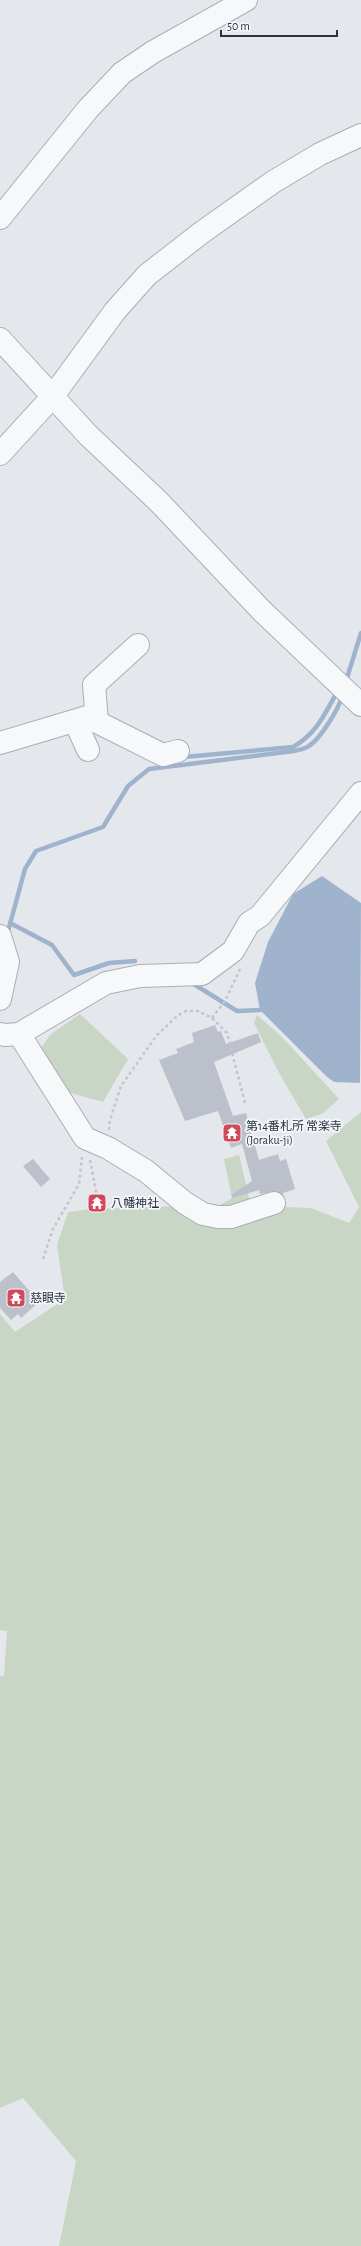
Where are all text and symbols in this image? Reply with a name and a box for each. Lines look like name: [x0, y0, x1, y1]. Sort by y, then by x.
scale bar: [221, 12, 337, 38]
text: 50 m: [227, 20, 250, 32]
place label: 第14番札所 常楽寺 (Joraku-ji): [246, 1119, 342, 1147]
temple icon: 第14番札所 常楽寺 (Joraku-ji): [221, 1122, 243, 1144]
temple icon: 八幡神社: [86, 1192, 108, 1214]
place label: 八幡神社: [111, 1196, 159, 1209]
temple icon: 慈眼寺: [5, 1287, 27, 1309]
place label: 慈眼寺: [30, 1291, 66, 1304]

